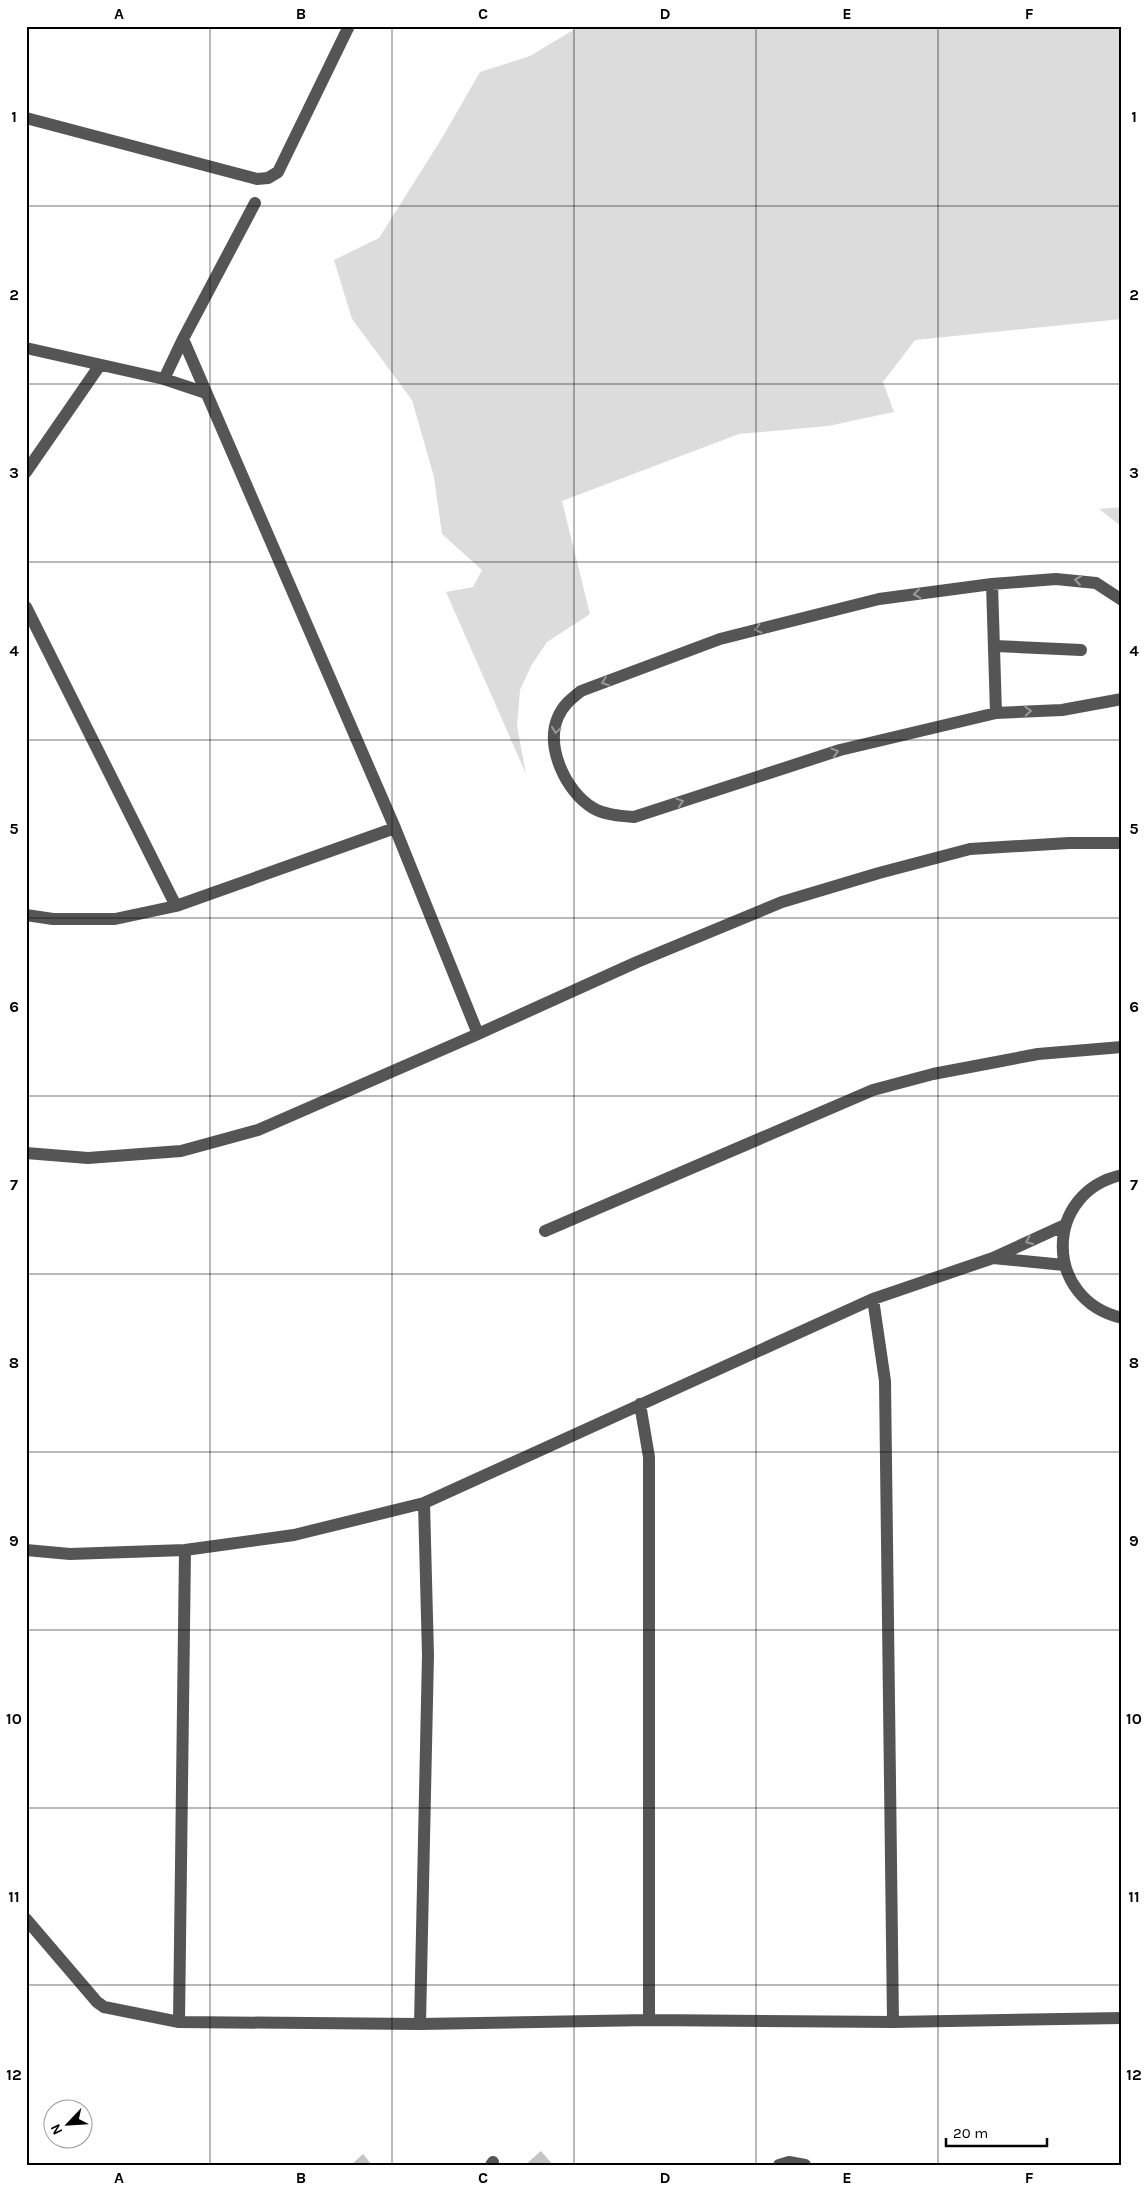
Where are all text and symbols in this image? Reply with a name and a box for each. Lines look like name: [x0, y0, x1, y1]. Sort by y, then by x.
text: A: [114, 4, 124, 23]
text: B: [296, 4, 306, 23]
text: C: [478, 4, 488, 23]
text: D: [660, 4, 671, 23]
text: E: [842, 4, 852, 23]
text: F: [1025, 4, 1034, 23]
text: 1: [11, 107, 17, 126]
text: 1: [1131, 107, 1137, 126]
text: 2: [9, 285, 19, 304]
text: 2: [1129, 285, 1139, 304]
text: 3: [9, 463, 19, 482]
text: 3: [1129, 463, 1139, 482]
one-way arrow: [1074, 576, 1083, 586]
one-way arrow: [912, 588, 920, 599]
one-way arrow: [754, 623, 763, 634]
text: 4: [9, 641, 19, 660]
text: 4: [1129, 641, 1139, 660]
one-way arrow: [601, 676, 609, 686]
one-way arrow: [1024, 706, 1032, 717]
one-way arrow: [551, 727, 562, 735]
one-way arrow: [830, 747, 839, 757]
one-way arrow: [676, 798, 684, 808]
text: 5: [9, 819, 19, 838]
text: 5: [1129, 819, 1139, 838]
text: 6: [9, 997, 19, 1016]
text: 6: [1129, 997, 1139, 1016]
text: 7: [10, 1175, 18, 1194]
text: 7: [1130, 1175, 1138, 1194]
one-way arrow: [1025, 1235, 1034, 1246]
text: 8: [9, 1353, 19, 1372]
text: 8: [1129, 1353, 1139, 1372]
text: 9: [9, 1531, 19, 1550]
text: 9: [1129, 1531, 1139, 1550]
text: 10: [6, 1709, 22, 1728]
text: 10: [1126, 1709, 1142, 1728]
text: 11: [8, 1887, 20, 1906]
text: 11: [1128, 1887, 1140, 1906]
text: 12: [6, 2065, 22, 2084]
text: 12: [1126, 2065, 1142, 2084]
north arrow: [42, 2098, 92, 2148]
scale bar: [946, 2116, 1047, 2148]
text: N: [47, 2121, 66, 2137]
text: 20 m: [953, 2124, 988, 2142]
text: A: [114, 2168, 124, 2187]
text: B: [296, 2168, 306, 2187]
text: C: [478, 2168, 488, 2187]
text: D: [660, 2168, 671, 2187]
text: E: [842, 2168, 852, 2187]
text: F: [1025, 2168, 1034, 2187]

